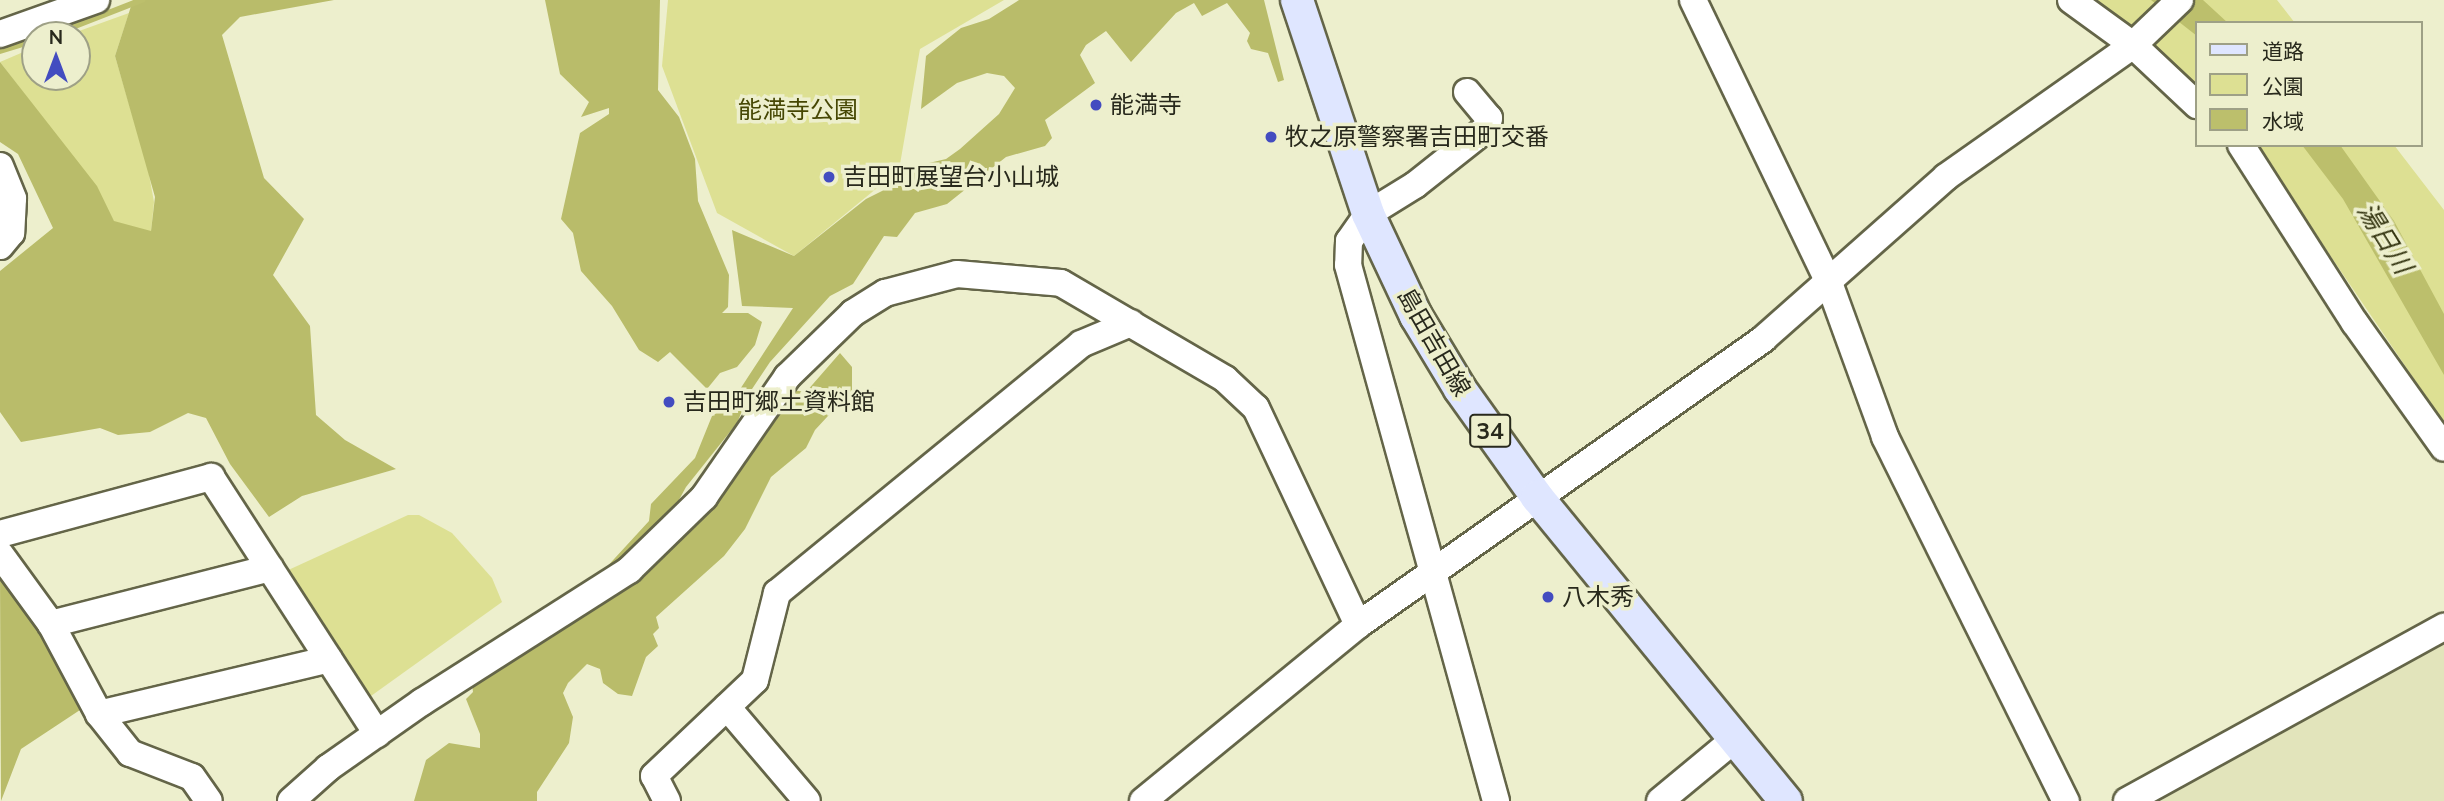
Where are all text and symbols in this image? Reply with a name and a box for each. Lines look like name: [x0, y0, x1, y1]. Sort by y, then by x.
north arrow: [21, 21, 91, 91]
legend: [2196, 21, 2423, 147]
text: N: [49, 25, 63, 49]
text: 道路: [2262, 38, 2304, 64]
text: 公園: [2262, 73, 2304, 99]
place label: 能満寺: [1110, 91, 1182, 119]
park label: 能満寺公園: [738, 96, 858, 124]
marker: 能満寺: [1088, 97, 1104, 113]
text: 水域: [2262, 108, 2304, 134]
place label: 牧之原警察署吉田町交番: [1285, 123, 1549, 151]
marker: 牧之原警察署吉田町交番: [1263, 129, 1279, 145]
place label: 吉田町展望台小山城: [843, 163, 1059, 191]
marker: 吉田町展望台小山城: [821, 169, 837, 185]
water label: 湯日川: [2351, 197, 2419, 279]
street label: 島田吉田線: [1392, 283, 1476, 401]
place label: 吉田町郷土資料館: [683, 388, 875, 416]
marker: 吉田町郷土資料館: [661, 394, 677, 410]
road number: 34: [1469, 412, 1511, 450]
place label: 八木秀: [1562, 583, 1634, 611]
marker: 八木秀: [1540, 589, 1556, 605]

